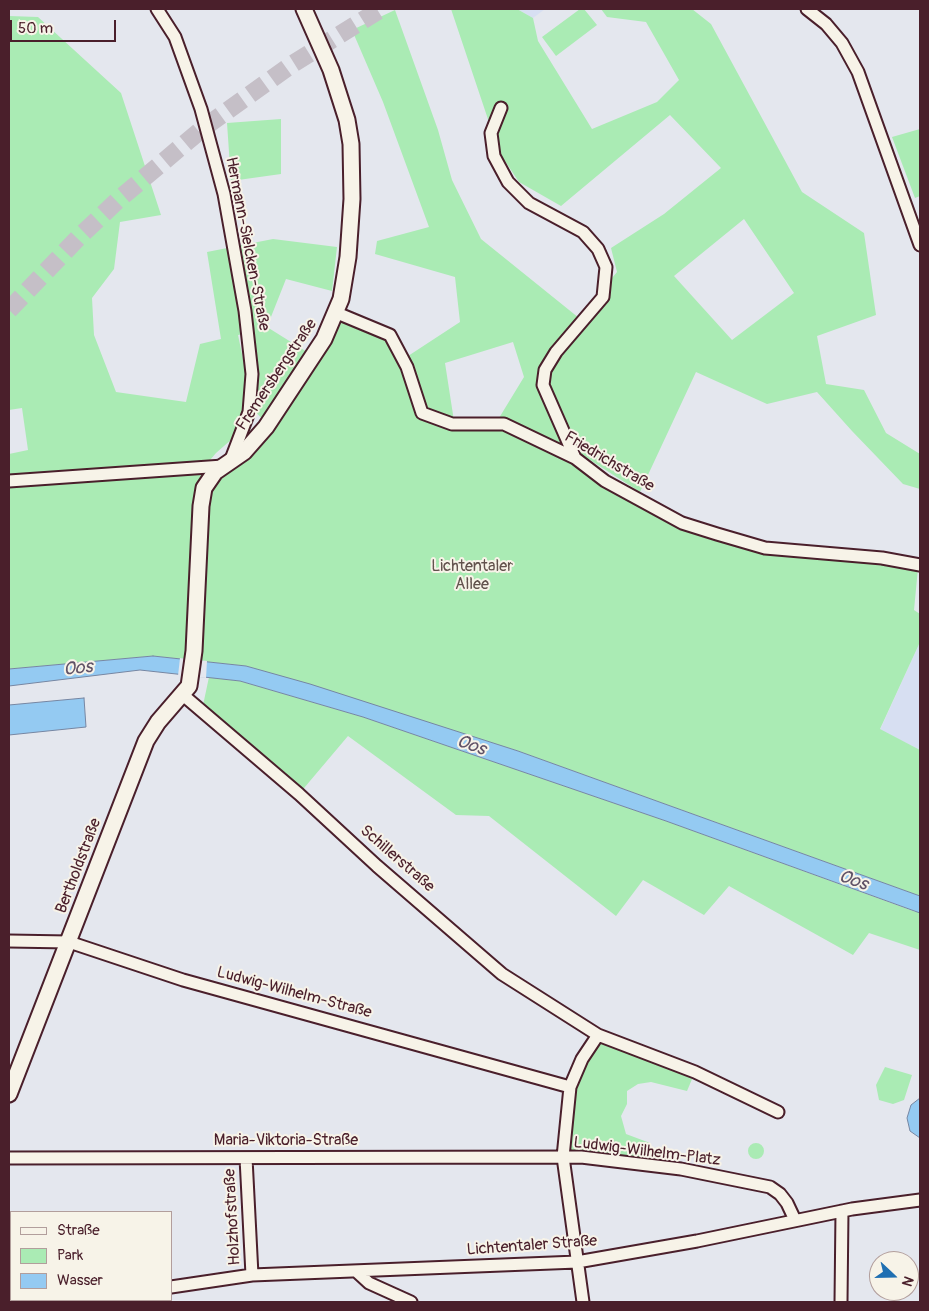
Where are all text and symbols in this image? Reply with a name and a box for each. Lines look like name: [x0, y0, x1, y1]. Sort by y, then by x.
scale bar: [12, 10, 119, 42]
text: 50 m: [18, 19, 53, 38]
street label: Hermann-Sielcken-Straße: [221, 155, 273, 333]
street label: Fremersbergstraße: [233, 316, 321, 434]
street label: Friedrichstraße: [561, 428, 657, 496]
park label: Lichtentaler Allee: [431, 557, 513, 595]
water label: Oos: [62, 657, 94, 681]
water label: Oos: [454, 731, 488, 761]
street label: Bertholdstraße: [52, 816, 106, 916]
street label: Schillerstraße: [356, 821, 438, 897]
water label: Oos: [836, 866, 870, 896]
street label: Ludwig-Wilhelm-Straße: [214, 963, 374, 1023]
street label: Maria-Viktoria-Straße: [214, 1131, 358, 1151]
street label: Ludwig-Wilhelm-Platz: [572, 1133, 722, 1171]
street label: Holzhofstraße: [221, 1168, 245, 1266]
legend: [10, 1211, 172, 1301]
text: Straße: [57, 1221, 100, 1240]
street label: Lichtentaler Straße: [466, 1232, 598, 1260]
text: Park: [57, 1246, 83, 1265]
north arrow: [869, 1251, 919, 1301]
text: Wasser: [57, 1271, 103, 1290]
text: N: [898, 1274, 917, 1289]

